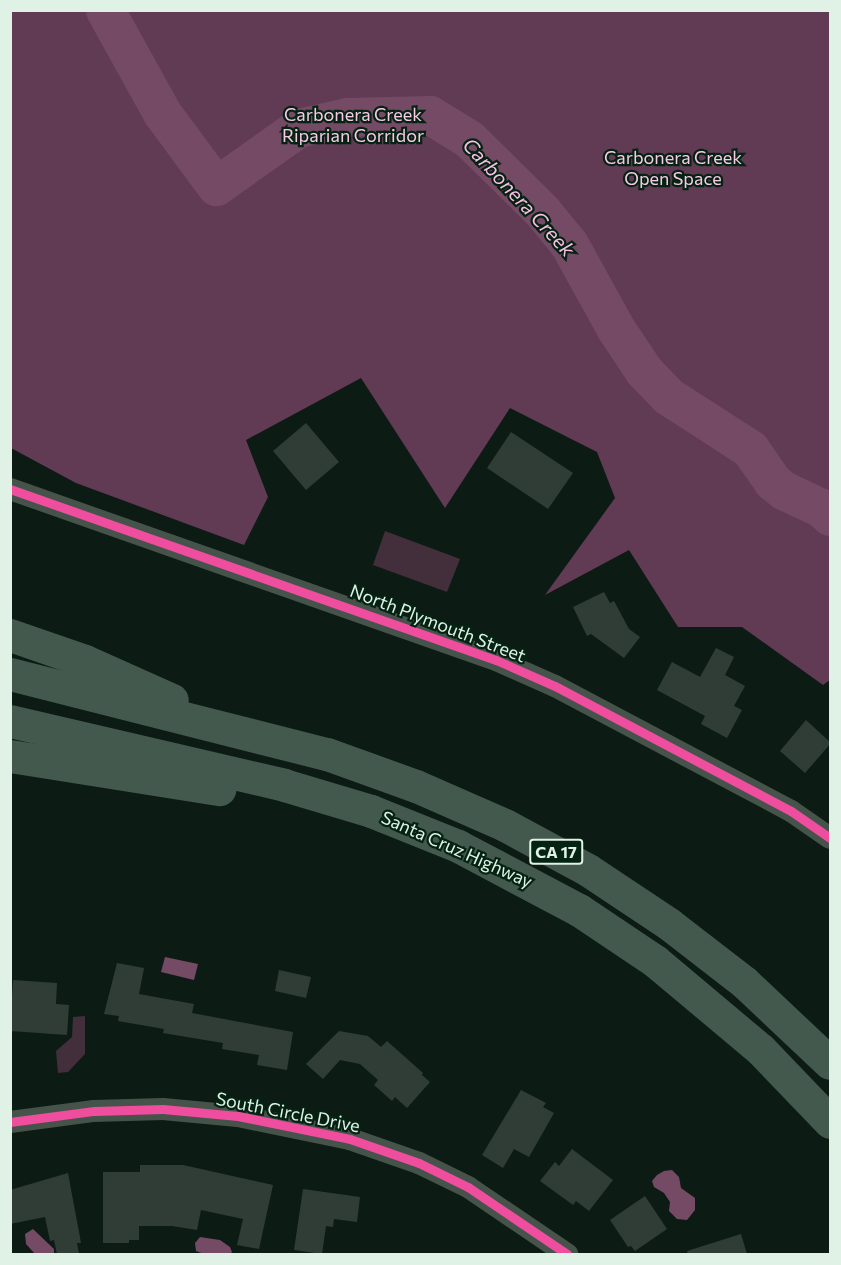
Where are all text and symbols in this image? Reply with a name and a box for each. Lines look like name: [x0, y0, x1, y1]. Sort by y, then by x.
park label: Carbonera Creek Riparian Corridor: [282, 104, 424, 146]
water label: Carbonera Creek: [458, 133, 580, 261]
park label: Carbonera Creek Open Space: [604, 147, 742, 190]
street label: North Plymouth Street: [347, 580, 529, 666]
street label: Santa Cruz Highway: [378, 806, 536, 892]
road number: CA 17: [529, 839, 583, 865]
street label: South Circle Drive: [214, 1087, 362, 1137]

